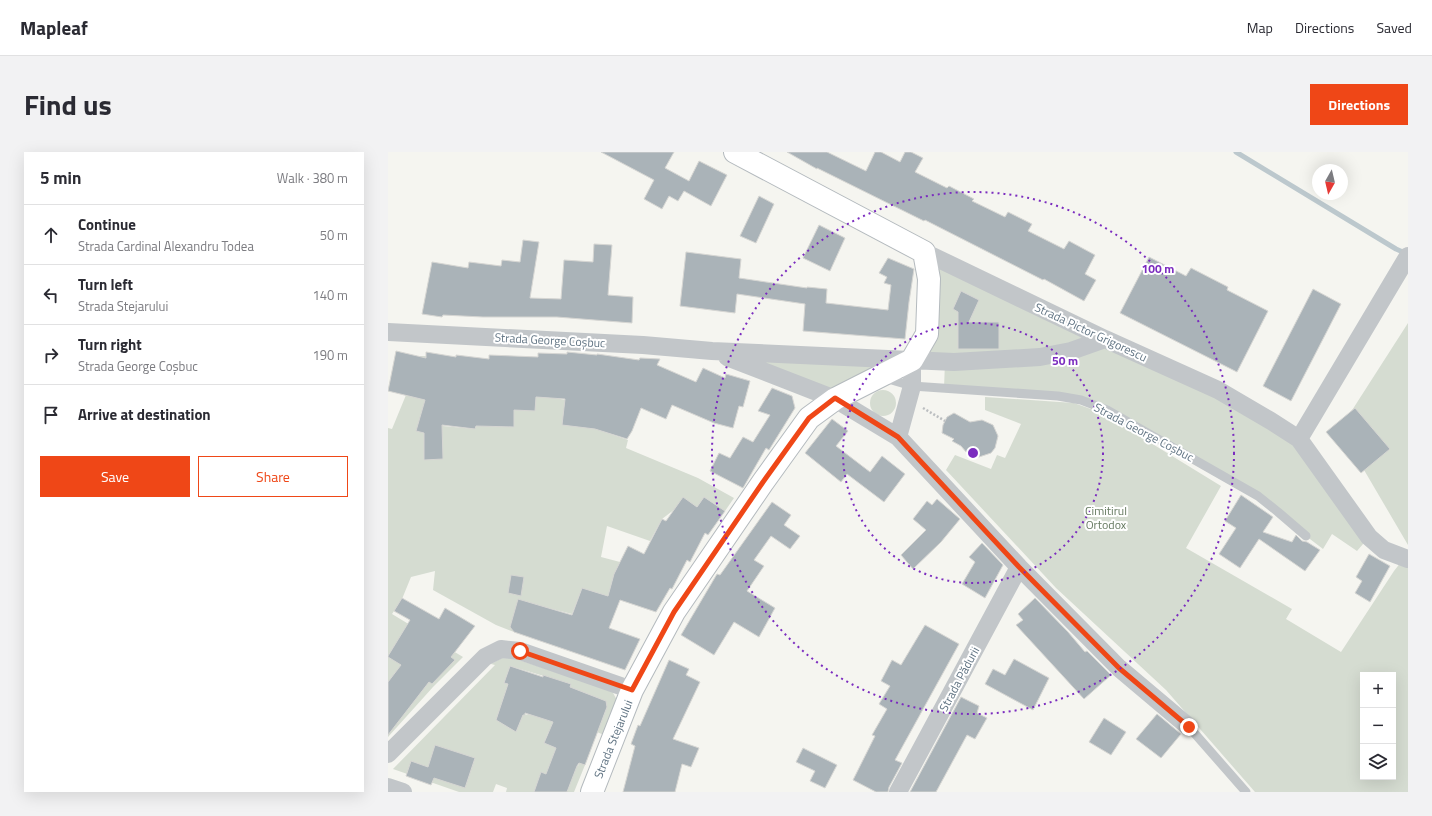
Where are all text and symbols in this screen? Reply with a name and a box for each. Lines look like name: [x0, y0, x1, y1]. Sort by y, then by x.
text: Mapleaf: [20, 13, 88, 42]
text: Map: [1247, 17, 1273, 38]
text: Directions: [1295, 17, 1354, 38]
text: Saved: [1376, 17, 1412, 38]
text: Find us: [24, 83, 112, 126]
button: Directions: [1310, 84, 1408, 125]
north arrow: [1312, 164, 1348, 200]
text: 5 min: [40, 165, 81, 191]
text: Walk · 380 m: [277, 168, 348, 188]
text: Continue: [78, 213, 136, 236]
icon: ahead: [40, 224, 62, 246]
text: 50 m: [320, 225, 348, 245]
text: Strada Cardinal Alexandru Todea: [78, 236, 254, 256]
text: 100 m: [1142, 259, 1174, 278]
text: Turn left: [78, 273, 133, 296]
icon: left: [40, 284, 62, 306]
text: 140 m: [312, 285, 348, 305]
text: Strada Stejarului: [78, 296, 168, 316]
street label: Strada Pictor Grigorescu: [1032, 298, 1150, 366]
street label: Strada George Coșbuc: [494, 328, 606, 352]
text: Turn right: [78, 333, 142, 356]
icon: right: [40, 344, 62, 366]
text: 190 m: [312, 345, 348, 365]
text: 50 m: [1052, 351, 1078, 370]
text: Strada George Coșbuc: [78, 356, 198, 376]
street label: Strada George Coșbuc: [1091, 398, 1197, 466]
text: Arrive at destination: [78, 403, 211, 426]
icon: arrive: [40, 404, 62, 426]
centre of rings: [966, 446, 980, 460]
button: Save: [40, 456, 190, 497]
button: Share: [198, 456, 348, 497]
park label: Cimitirul Ortodox: [1085, 501, 1127, 534]
route start: [511, 642, 529, 660]
street label: Strada Pădurii: [934, 643, 984, 715]
map controls: [1360, 672, 1396, 780]
button: +: [1360, 672, 1396, 708]
street label: Strada Stejarului: [589, 697, 637, 781]
button: −: [1360, 708, 1396, 744]
route end: [1180, 718, 1198, 736]
button: layers: [1360, 744, 1396, 780]

